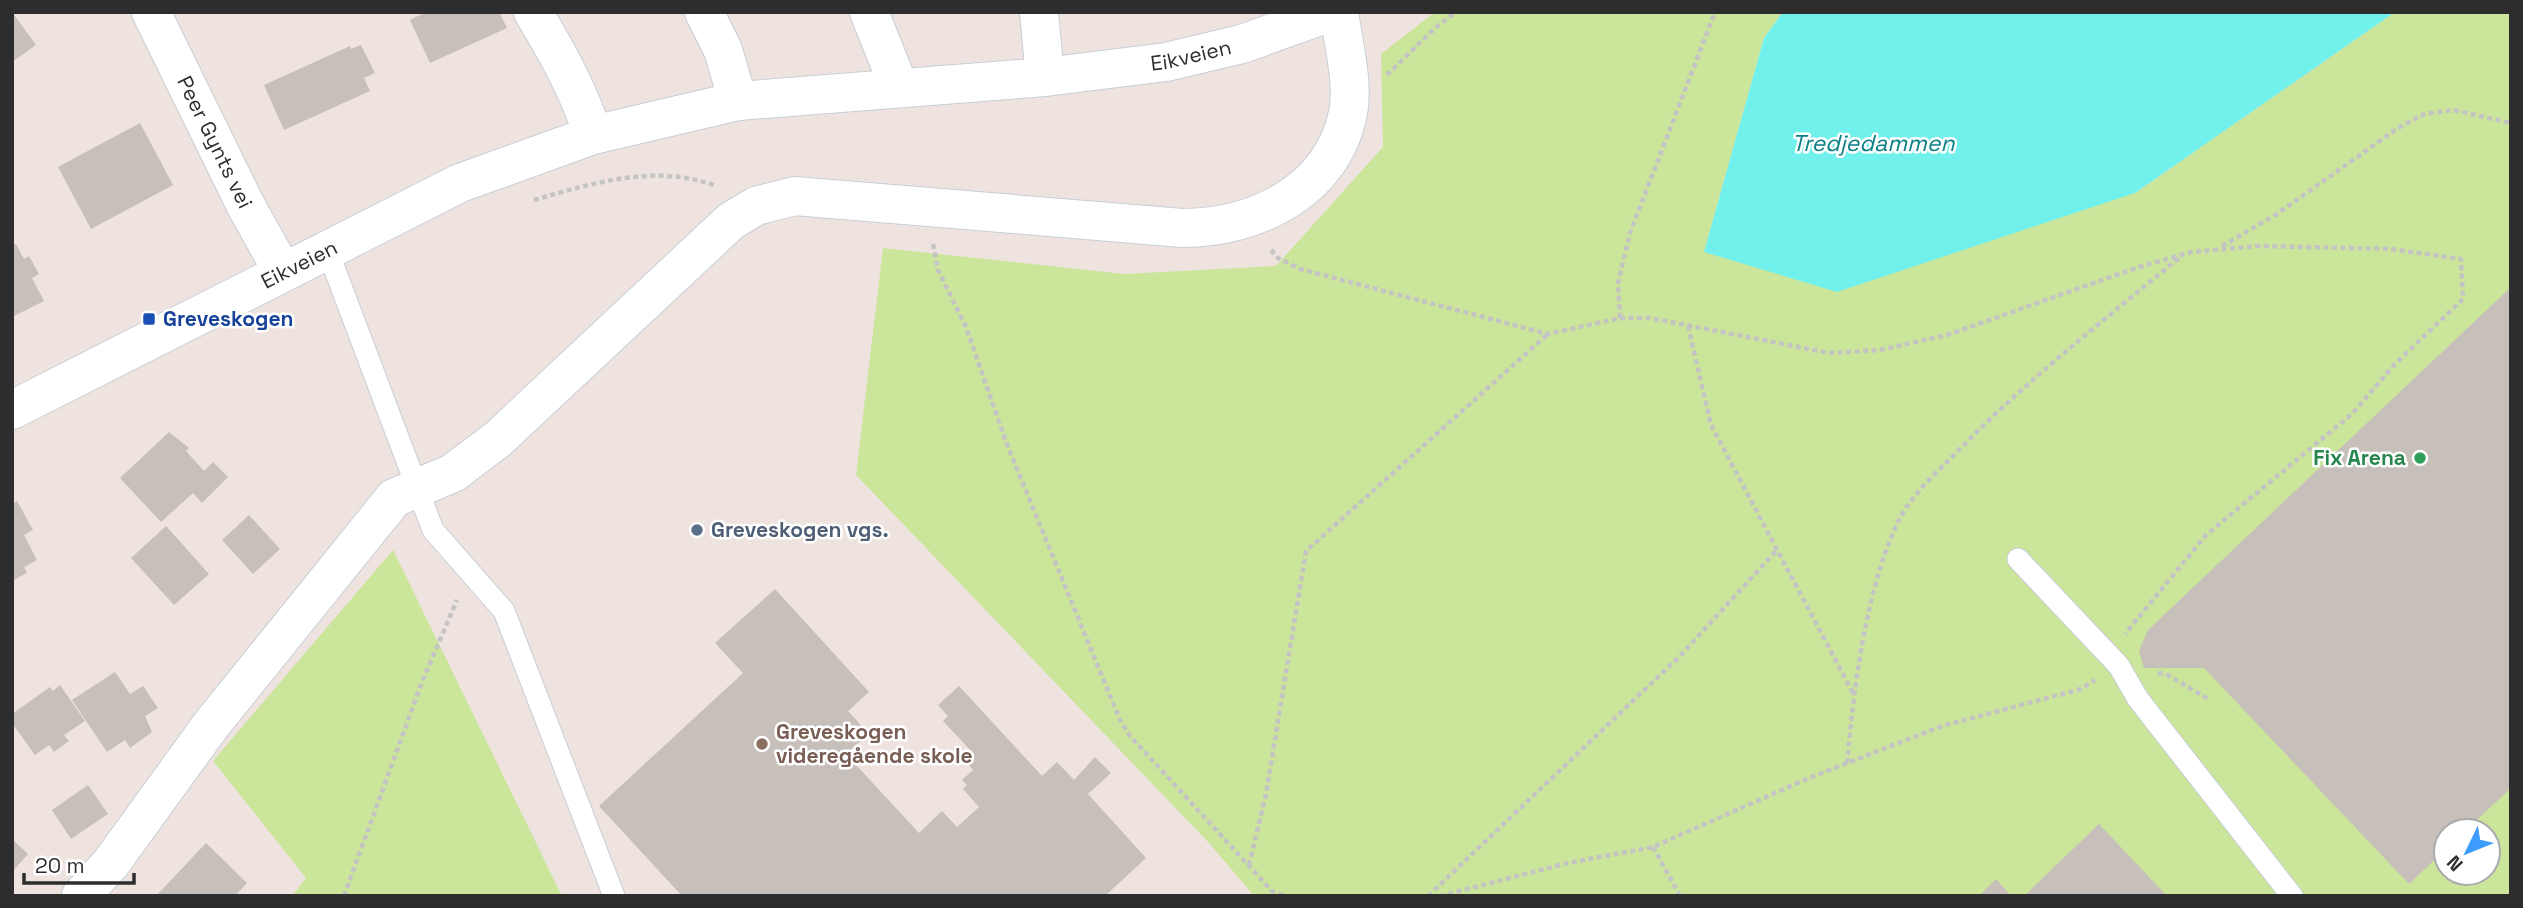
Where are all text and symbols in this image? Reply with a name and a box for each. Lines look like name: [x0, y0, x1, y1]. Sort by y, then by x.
street label: Eikveien: [1149, 33, 1234, 77]
street label: Peer Gynts vei: [171, 71, 259, 213]
water label: Tredjedammen: [1791, 128, 1955, 158]
street label: Eikveien: [256, 233, 342, 295]
place label: Greveskogen: [163, 305, 294, 332]
marker: Greveskogen: [141, 311, 157, 327]
place label: Fix Arena: [2313, 444, 2406, 471]
marker: Fix Arena: [2412, 450, 2428, 466]
place label: Greveskogen vgs.: [711, 516, 889, 543]
marker: Greveskogen vgs.: [689, 522, 705, 538]
place label: Greveskogen videregående skole: [776, 718, 973, 769]
marker: Greveskogen videregående skole: [754, 736, 770, 752]
north arrow: [2432, 817, 2502, 887]
scale bar: [24, 842, 135, 886]
text: N: [2441, 850, 2468, 876]
text: 20 m: [35, 852, 85, 879]

